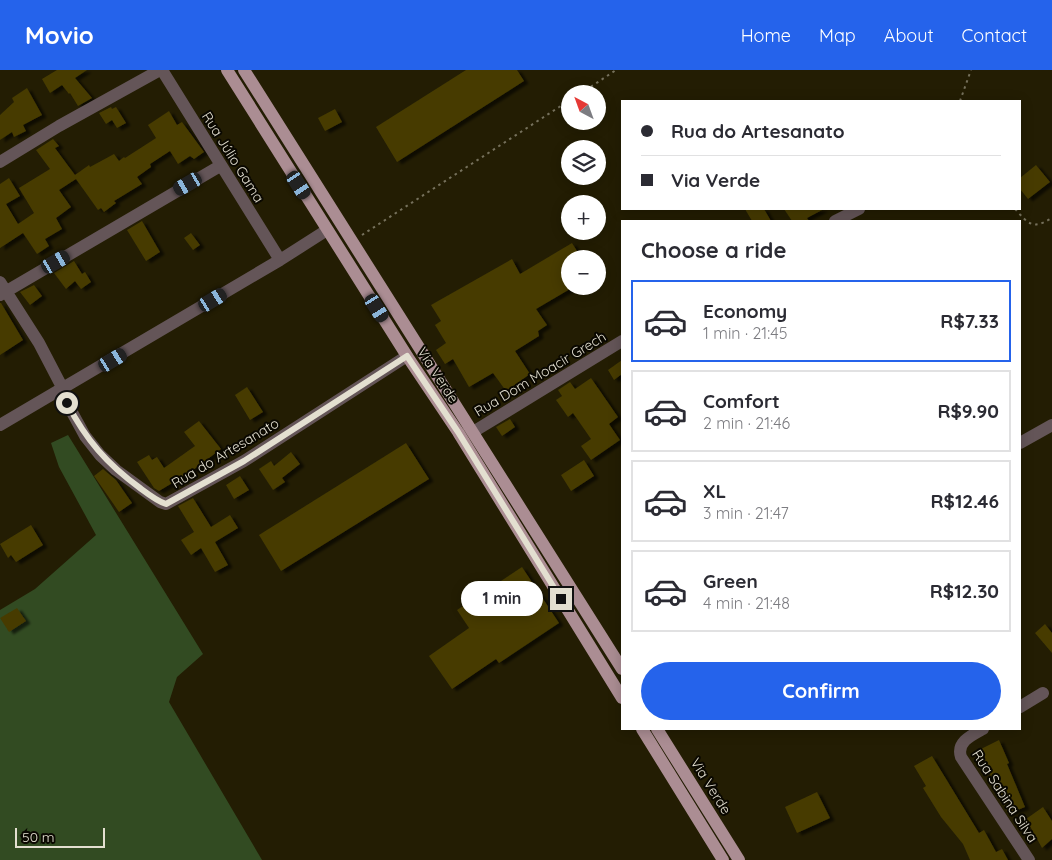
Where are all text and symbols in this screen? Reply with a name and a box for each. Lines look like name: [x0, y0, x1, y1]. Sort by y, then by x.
text: Movio: [25, 20, 94, 50]
text: Home: [741, 24, 791, 47]
text: Map: [819, 24, 856, 47]
text: About: [884, 24, 934, 47]
text: Contact: [962, 24, 1027, 47]
north arrow: [561, 85, 606, 130]
map controls: [561, 85, 606, 295]
street label: Rua Júlio Gama: [198, 108, 268, 206]
text: Rua do Artesanato: [671, 119, 845, 143]
button: layers: [561, 140, 606, 185]
car: [284, 168, 313, 202]
text: Via Verde: [671, 168, 760, 192]
car: [171, 170, 204, 198]
button: +: [561, 195, 606, 240]
text: Choose a ride: [641, 236, 786, 264]
car: [39, 248, 72, 276]
button: −: [561, 250, 606, 295]
car: [196, 286, 229, 314]
car: [362, 291, 391, 325]
icon: car: [643, 299, 688, 344]
text: Economy: [703, 299, 787, 323]
text: R$7.33: [940, 309, 999, 333]
text: 1 min · 21:45: [703, 323, 787, 343]
street label: Rua Dom Moacir Grech: [471, 327, 609, 421]
street label: Via Verde: [413, 344, 463, 406]
car: [96, 346, 129, 374]
icon: car: [643, 389, 688, 434]
text: Comfort: [703, 389, 780, 413]
route start: [56, 392, 78, 414]
text: R$9.90: [937, 399, 999, 423]
text: 2 min · 21:46: [703, 413, 790, 433]
street label: Rua do Artesanato: [168, 414, 282, 492]
icon: car: [643, 479, 688, 524]
text: XL: [703, 479, 726, 503]
text: R$12.46: [931, 489, 999, 513]
text: 3 min · 21:47: [703, 503, 789, 523]
icon: car: [643, 569, 688, 614]
text: Green: [703, 569, 758, 593]
text: R$12.30: [930, 579, 999, 603]
callout: 1 min: [461, 582, 544, 616]
text: 1 min: [483, 588, 521, 608]
route end: [550, 588, 572, 610]
text: 4 min · 21:48: [703, 593, 790, 613]
button: Confirm: [641, 662, 1001, 720]
street label: Rua Sabina Silva: [968, 746, 1042, 846]
street label: Via Verde: [687, 755, 735, 818]
scale bar: [15, 825, 105, 848]
text: 50 m: [22, 828, 55, 846]

